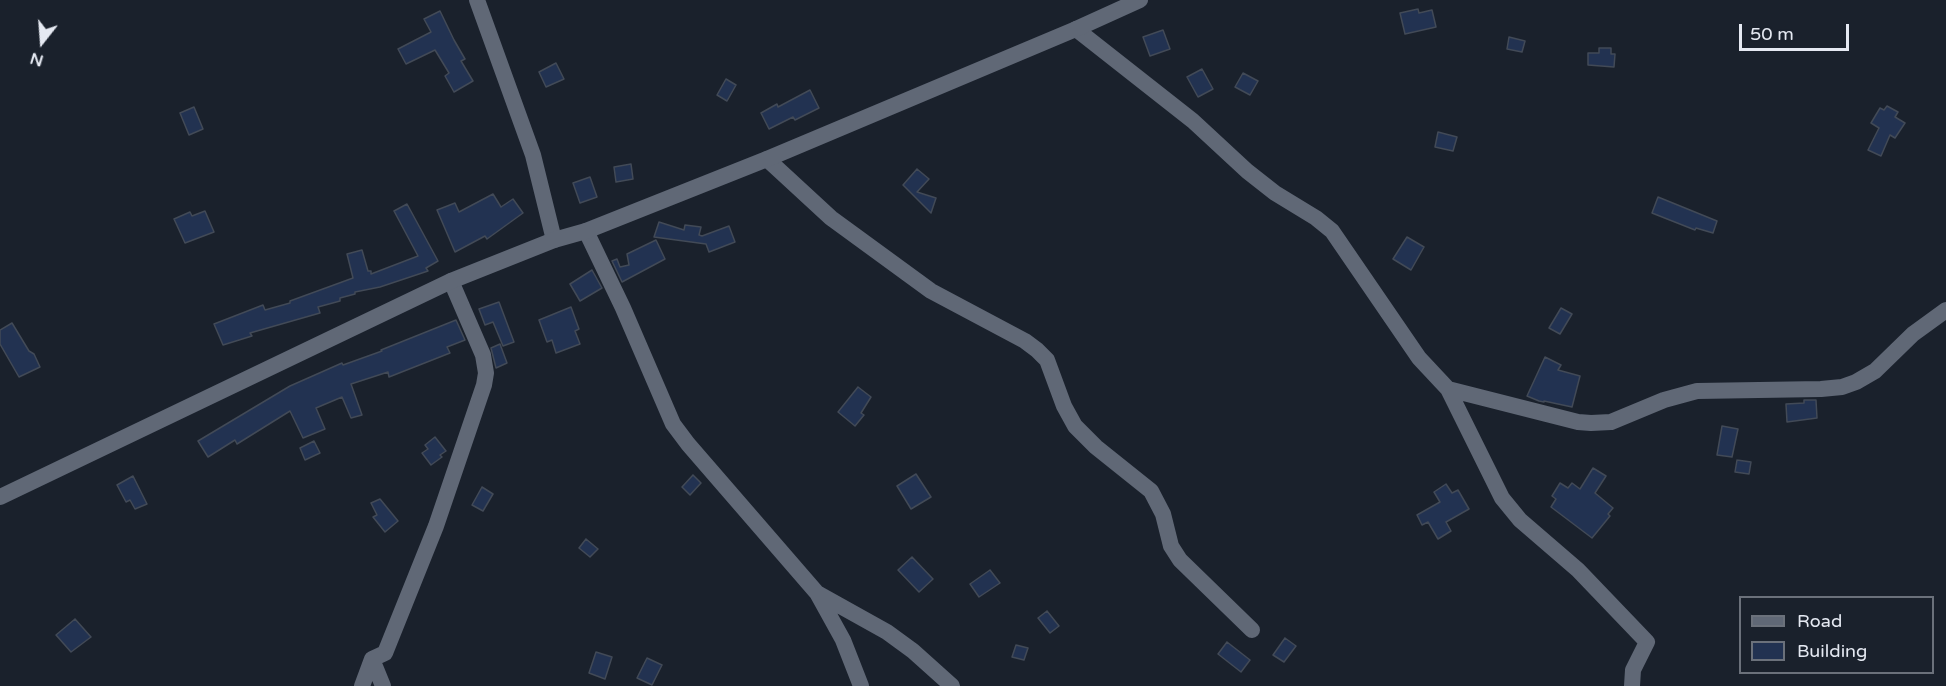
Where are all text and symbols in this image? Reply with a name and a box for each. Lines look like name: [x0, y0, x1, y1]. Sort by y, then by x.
north arrow: [12, 12, 72, 72]
scale bar: [1742, 12, 1852, 50]
text: 50 m: [1750, 23, 1794, 45]
text: N: [28, 48, 46, 71]
legend: [1739, 596, 1934, 674]
text: Road: [1797, 610, 1842, 632]
text: Building: [1797, 640, 1867, 662]

